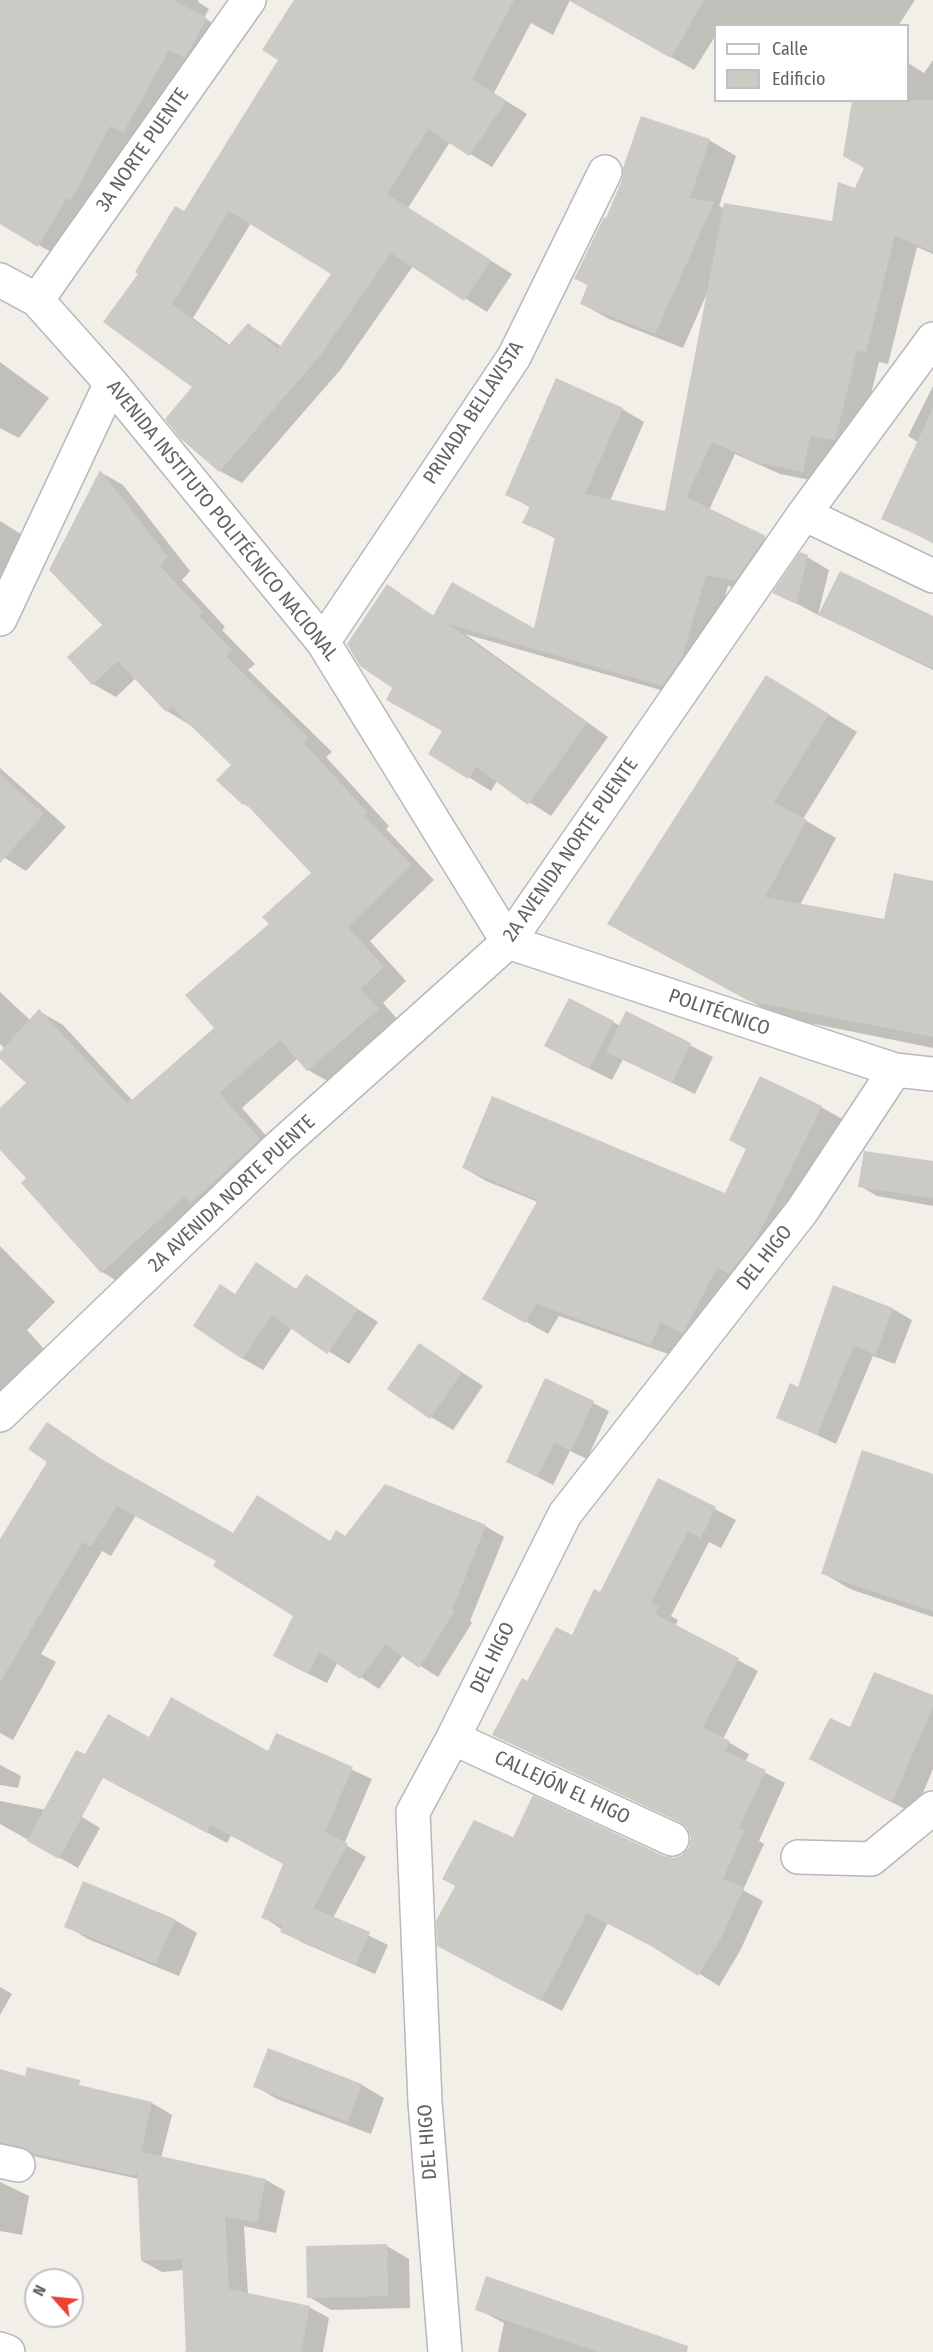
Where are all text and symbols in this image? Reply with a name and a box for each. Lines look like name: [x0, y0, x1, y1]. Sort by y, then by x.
legend: [714, 24, 909, 102]
text: Calle: [772, 38, 808, 60]
text: Edificio: [772, 68, 825, 90]
street label: 3A NORTE PUENTE: [92, 84, 194, 216]
street label: PRIVADA BELLAVISTA: [419, 337, 529, 489]
street label: AVENIDA INSTITUTO POLITÉCNICO NACIONAL: [101, 376, 343, 666]
street label: 2A AVENIDA NORTE PUENTE: [498, 754, 644, 946]
street label: POLITÉCNICO: [665, 984, 773, 1042]
street label: 2A AVENIDA NORTE PUENTE: [144, 1111, 320, 1277]
street label: DEL HIGO: [732, 1221, 798, 1295]
street label: DEL HIGO: [466, 1619, 520, 1697]
street label: CALLEJÓN EL HIGO: [490, 1746, 634, 1830]
street label: DEL HIGO: [413, 2103, 443, 2181]
north arrow: [24, 2268, 84, 2328]
text: N: [29, 2282, 50, 2299]

